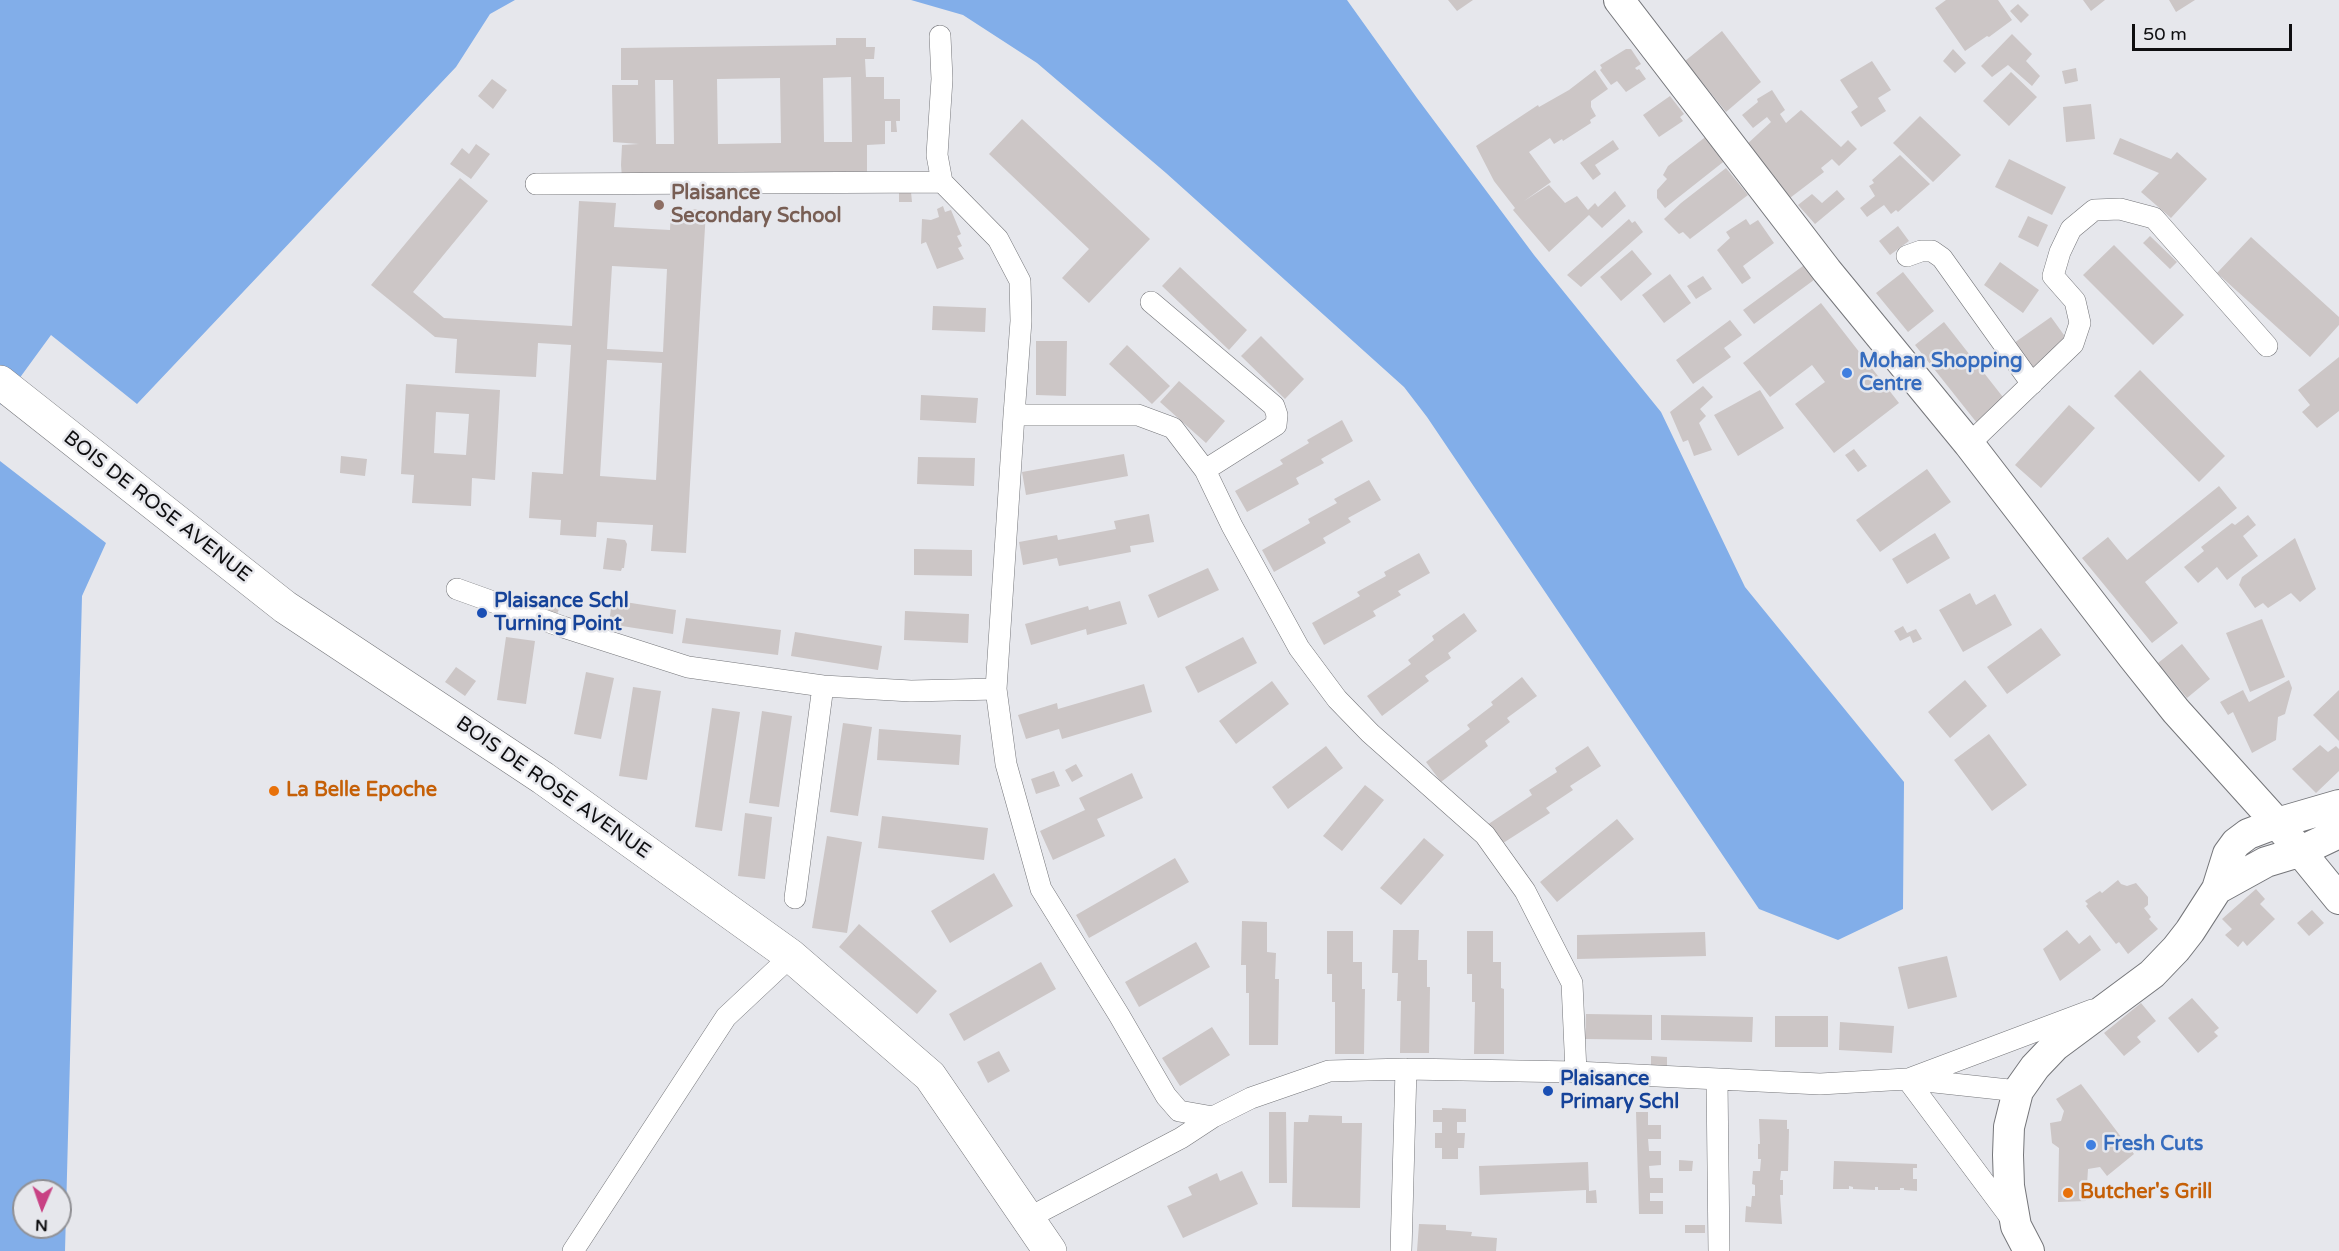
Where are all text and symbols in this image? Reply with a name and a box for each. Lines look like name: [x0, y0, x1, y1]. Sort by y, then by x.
scale bar: [2135, 12, 2296, 50]
text: 50 m: [2143, 23, 2187, 45]
place label: Plaisance Secondary School: [671, 182, 841, 229]
marker: Plaisance Secondary School: [652, 198, 666, 212]
place label: Mohan Shopping Centre: [1859, 350, 2023, 397]
marker: Mohan Shopping Centre: [1840, 366, 1854, 380]
street label: BOIS DE ROSE AVENUE: [58, 426, 256, 588]
place label: Plaisance Schl Turning Point: [494, 590, 629, 637]
marker: Plaisance Schl Turning Point: [475, 606, 489, 620]
street label: BOIS DE ROSE AVENUE: [451, 712, 655, 864]
place label: La Belle Epoche: [286, 779, 437, 803]
marker: La Belle Epoche: [267, 784, 281, 798]
place label: Plaisance Primary Schl: [1560, 1068, 1679, 1115]
marker: Plaisance Primary Schl: [1541, 1084, 1555, 1098]
place label: Fresh Cuts: [2103, 1133, 2203, 1157]
marker: Fresh Cuts: [2084, 1138, 2098, 1152]
north arrow: [12, 1179, 72, 1239]
place label: Butcher's Grill: [2080, 1181, 2212, 1205]
marker: Butcher's Grill: [2061, 1186, 2075, 1200]
text: N: [35, 1215, 48, 1235]

